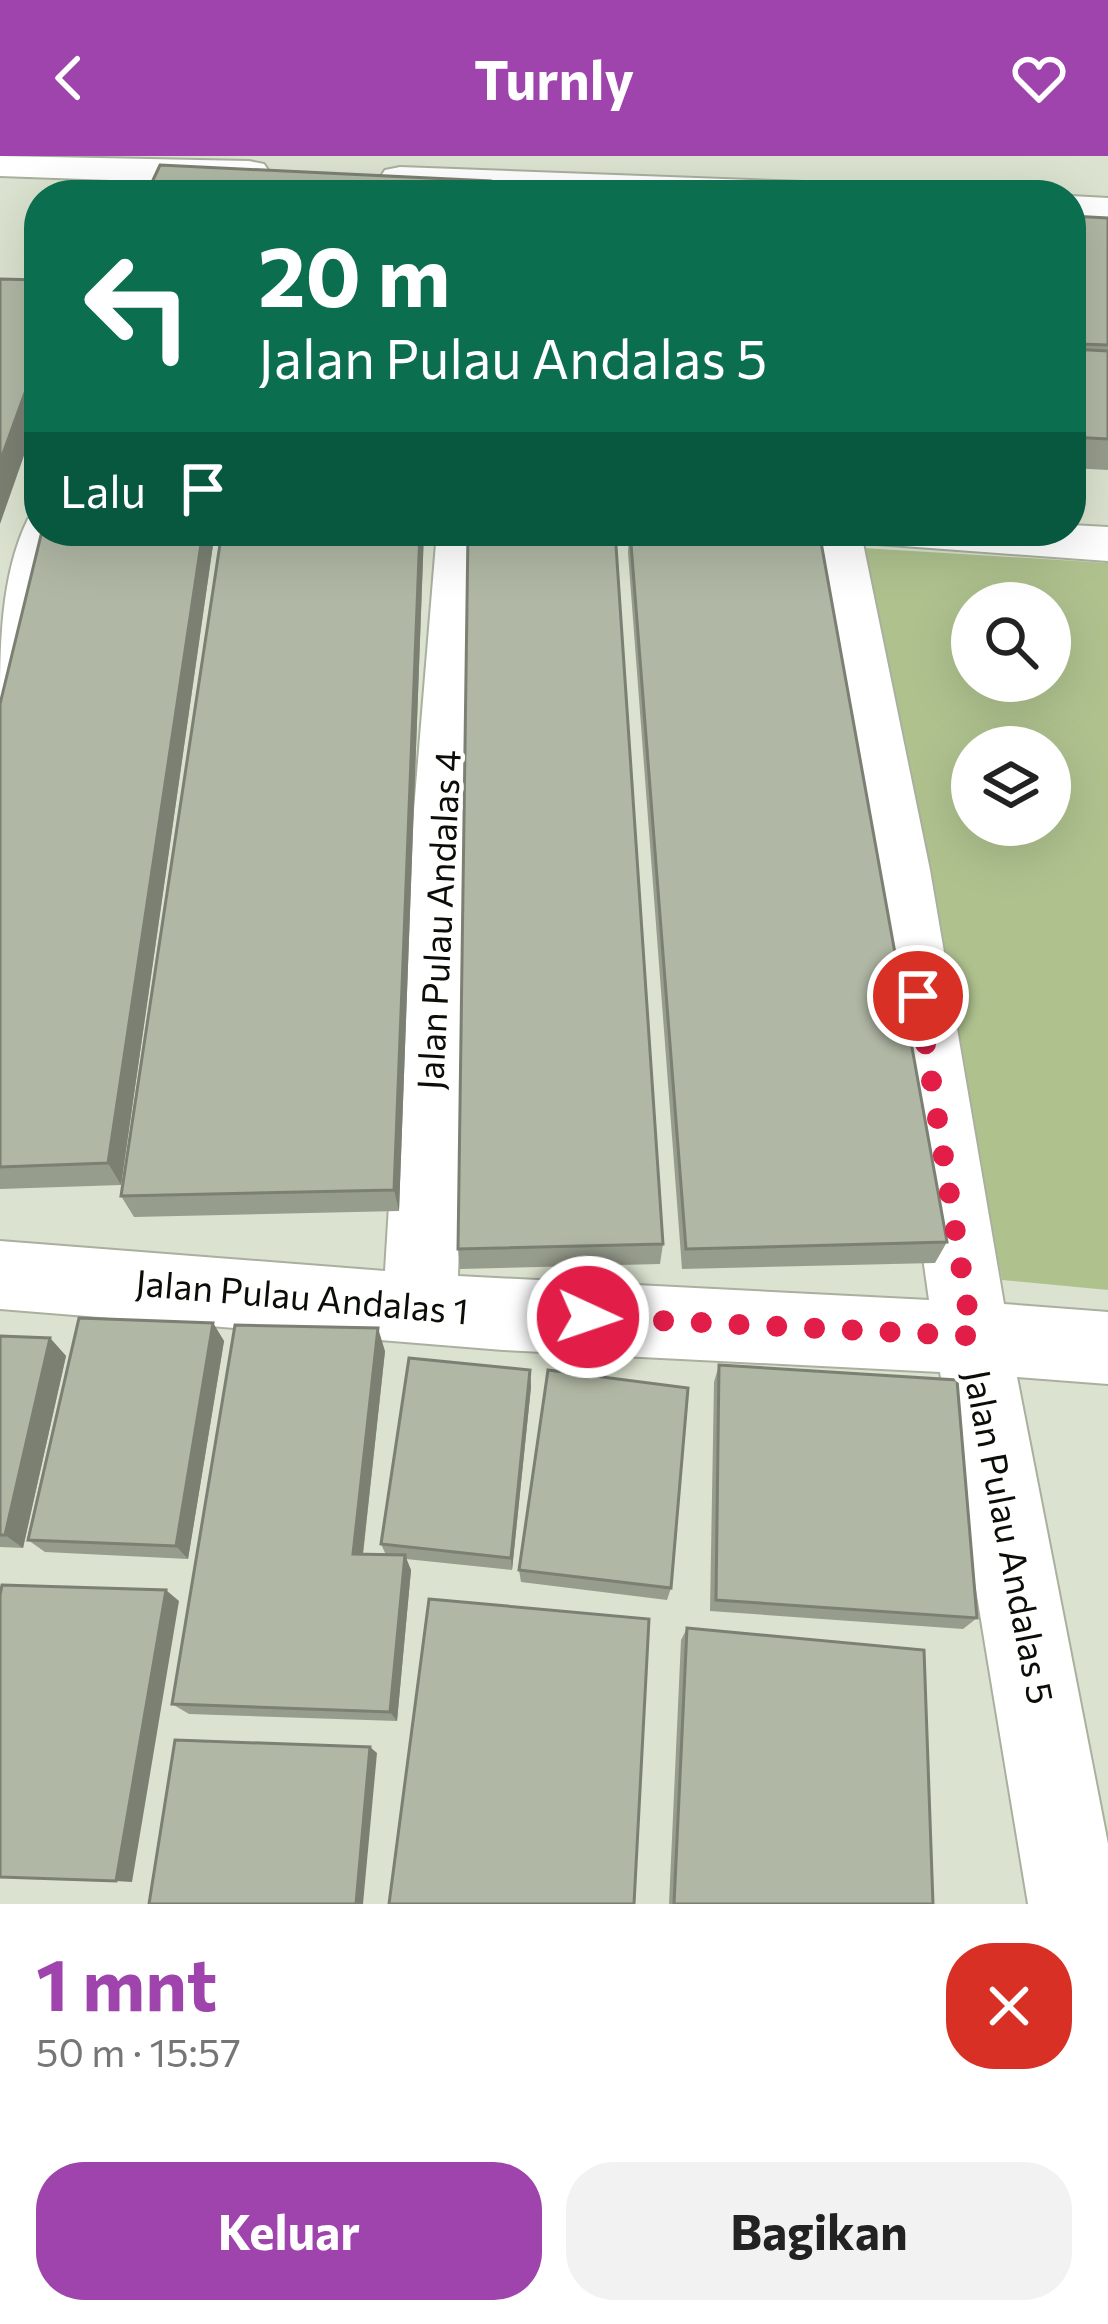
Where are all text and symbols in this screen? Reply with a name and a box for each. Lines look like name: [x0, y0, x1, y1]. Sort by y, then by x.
icon: back: [36, 45, 102, 111]
text: Turnly: [474, 45, 634, 111]
icon: heart: [1006, 45, 1072, 111]
text: 20 m: [258, 222, 450, 324]
icon: left: [60, 228, 216, 384]
text: Jalan Pulau Andalas 5: [258, 324, 767, 390]
icon: arrive: [170, 456, 236, 522]
text: Lalu: [60, 462, 146, 517]
map controls: [951, 582, 1071, 846]
button: search: [951, 582, 1071, 702]
button: layers: [951, 726, 1071, 846]
street label: Jalan Pulau Andalas 4: [406, 749, 468, 1091]
pin: [867, 945, 969, 1047]
icon: arrive: [885, 963, 951, 1029]
position arrow: [525, 1254, 651, 1380]
street label: Jalan Pulau Andalas 1: [134, 1259, 471, 1331]
street label: Jalan Pulau Andalas 5: [957, 1366, 1065, 1707]
text: 1 mnt: [36, 1938, 217, 2026]
button: close: [946, 1943, 1072, 2069]
text: 50 m · 15:57: [36, 2027, 241, 2075]
button: Keluar: [36, 2162, 542, 2300]
button: Bagikan: [566, 2162, 1072, 2300]

